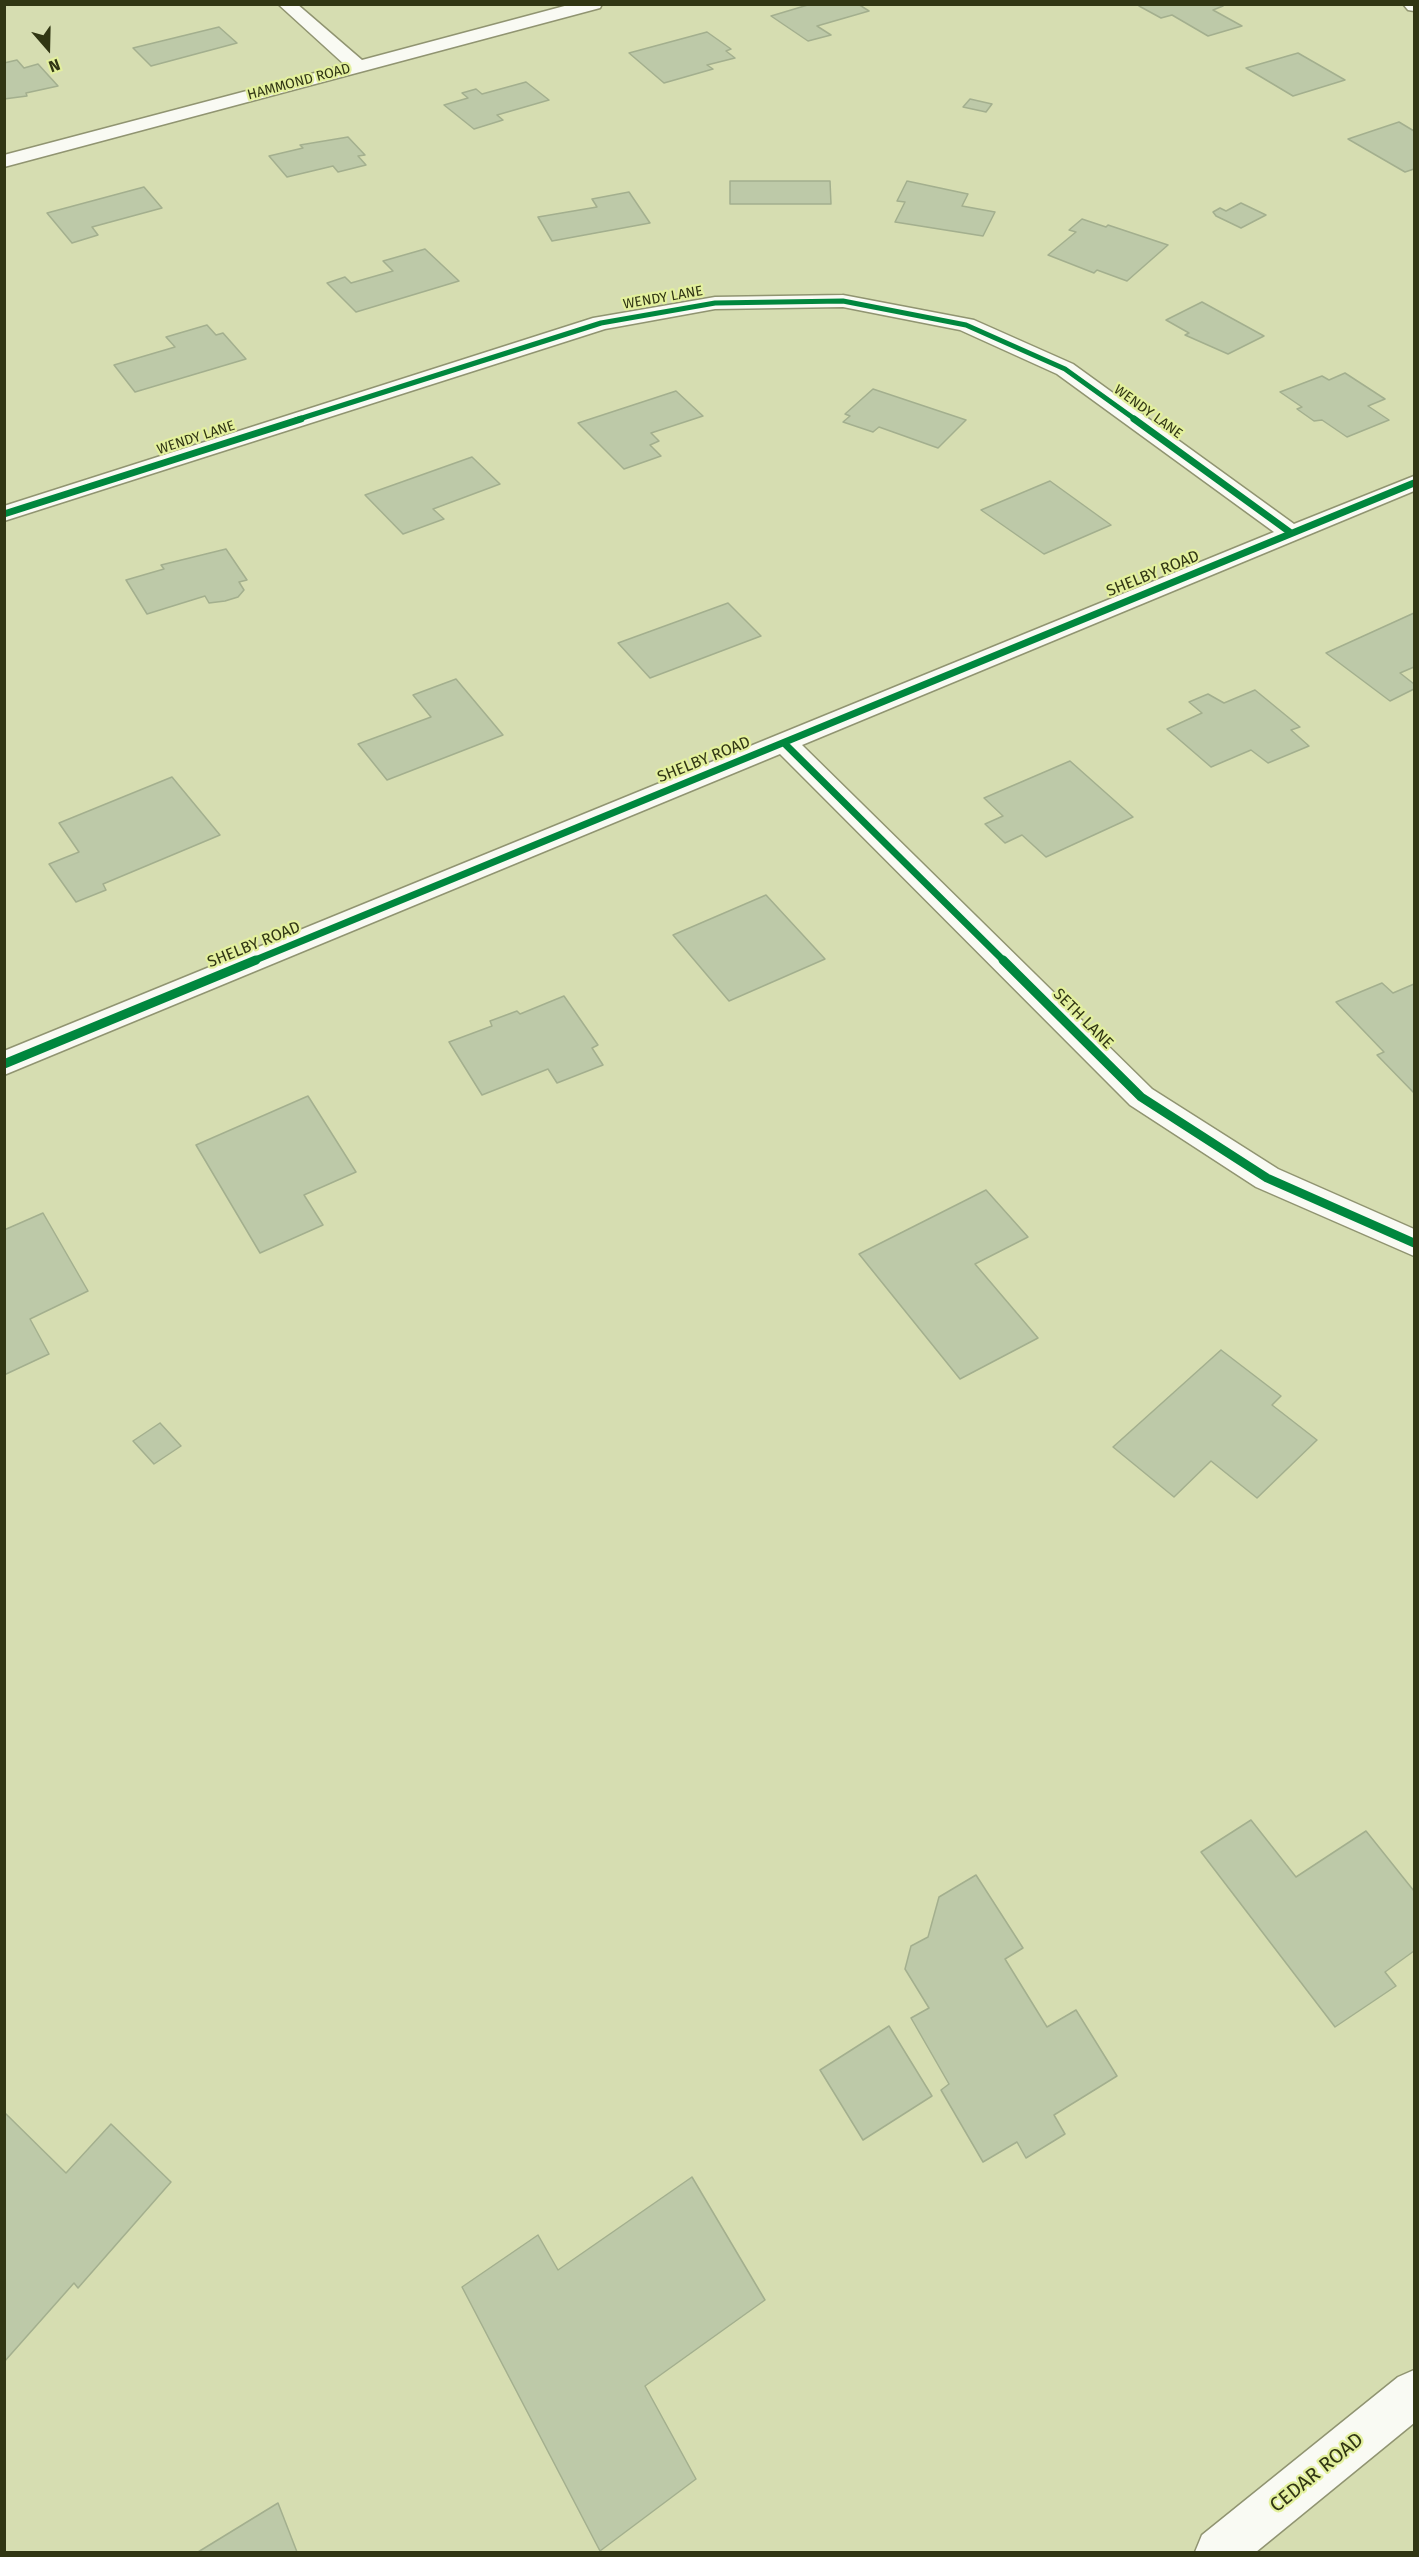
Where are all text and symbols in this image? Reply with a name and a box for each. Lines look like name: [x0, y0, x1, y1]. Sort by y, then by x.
north arrow: [18, 18, 78, 78]
text: N: [46, 55, 63, 76]
street label: HAMMOND ROAD: [246, 60, 352, 104]
street label: WENDY LANE: [622, 283, 704, 313]
street label: WENDY LANE: [1110, 382, 1186, 442]
street label: WENDY LANE: [155, 418, 237, 458]
street label: SHELBY ROAD: [1104, 547, 1202, 601]
street label: SHELBY ROAD: [655, 733, 753, 787]
street label: SHELBY ROAD: [205, 918, 303, 972]
street label: SETH LANE: [1049, 985, 1117, 1053]
street label: CEDAR ROAD: [1265, 2428, 1369, 2518]

